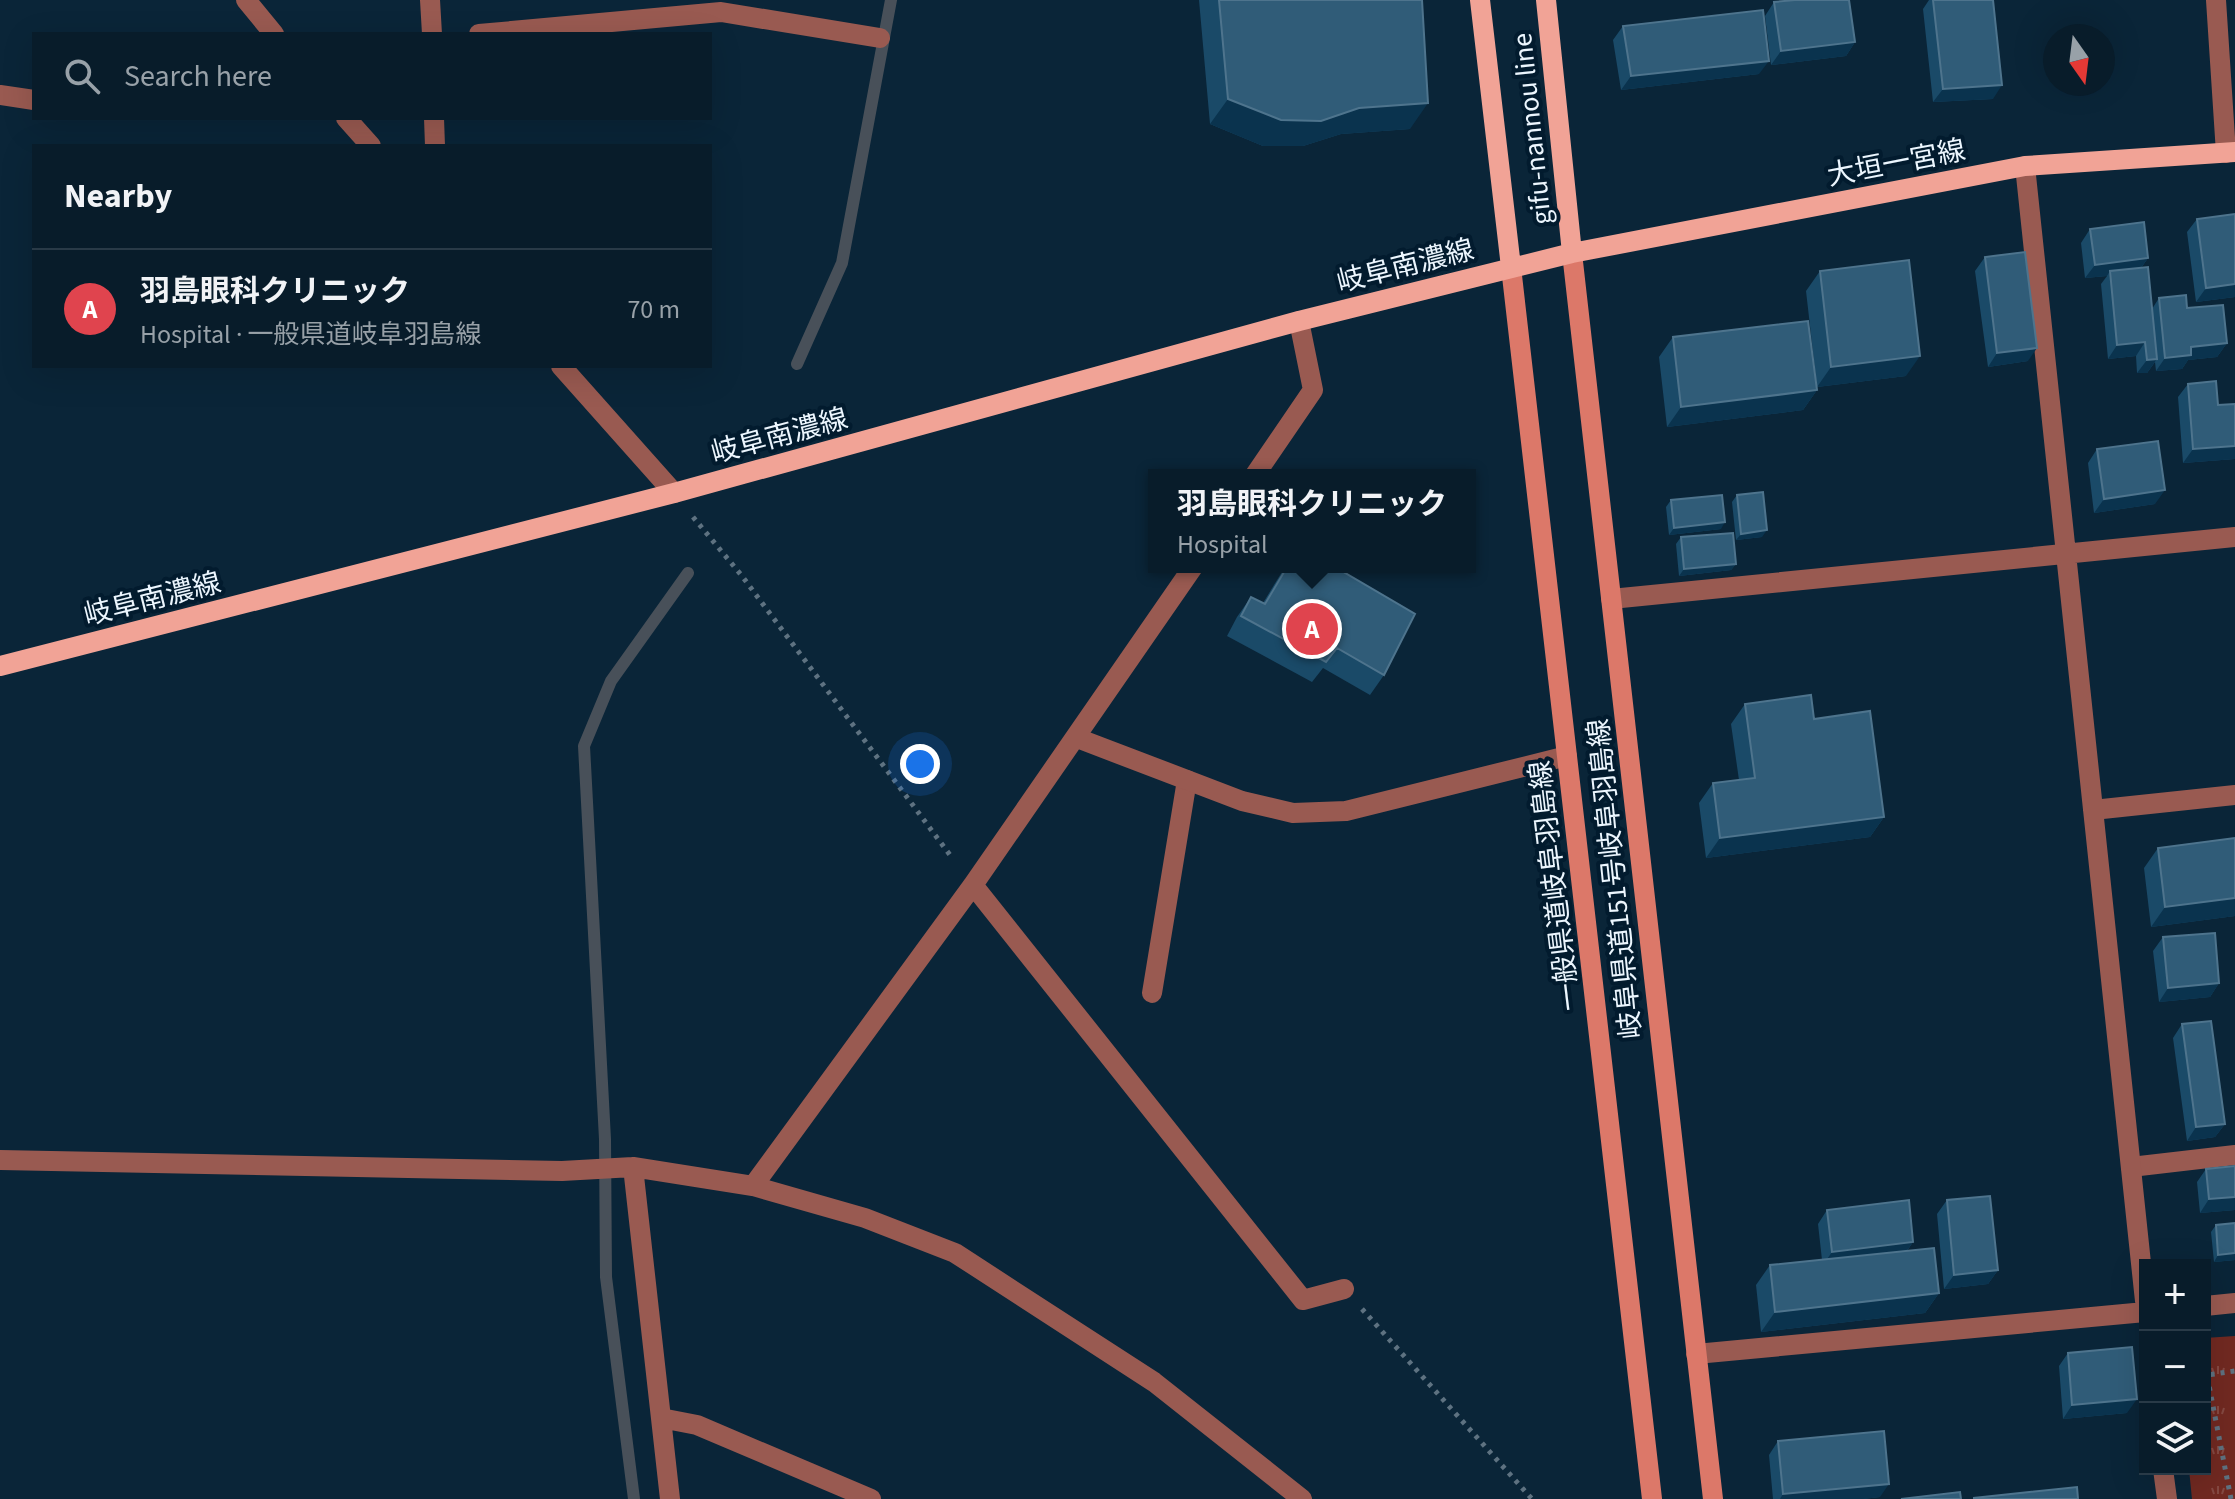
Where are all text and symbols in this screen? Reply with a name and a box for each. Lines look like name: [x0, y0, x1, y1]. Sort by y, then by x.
north arrow: [2043, 24, 2115, 96]
street label: gifu-nannou line: [1502, 31, 1562, 227]
search box: [32, 32, 712, 120]
icon: search: [60, 54, 104, 98]
text: Search here: [124, 55, 272, 98]
street label: 大垣一宮線: [1824, 130, 1969, 196]
text: Nearby: [64, 172, 172, 221]
street label: 岐阜南濃線: [1332, 230, 1478, 302]
text: 羽島眼科クリニック: [140, 270, 410, 313]
text: A: [83, 291, 97, 328]
text: 70 m: [627, 291, 680, 328]
text: Hospital · 一般県道岐阜羽島線: [140, 316, 482, 353]
street label: 岐阜南濃線: [706, 399, 852, 473]
popup: [1148, 469, 1476, 573]
text: 羽島眼科クリニック: [1177, 483, 1447, 526]
text: Hospital: [1177, 526, 1268, 563]
street label: 岐阜南濃線: [79, 563, 225, 635]
pin: A: [1286, 599, 1338, 659]
street label: 岐阜県道151号岐阜羽島線: [1578, 717, 1652, 1041]
your location: [900, 744, 940, 784]
street label: 一般県道岐阜羽島線: [1520, 758, 1590, 1013]
map controls: [2139, 1259, 2211, 1475]
button: +: [2139, 1259, 2211, 1331]
button: −: [2139, 1331, 2211, 1403]
button: layers: [2139, 1403, 2211, 1475]

